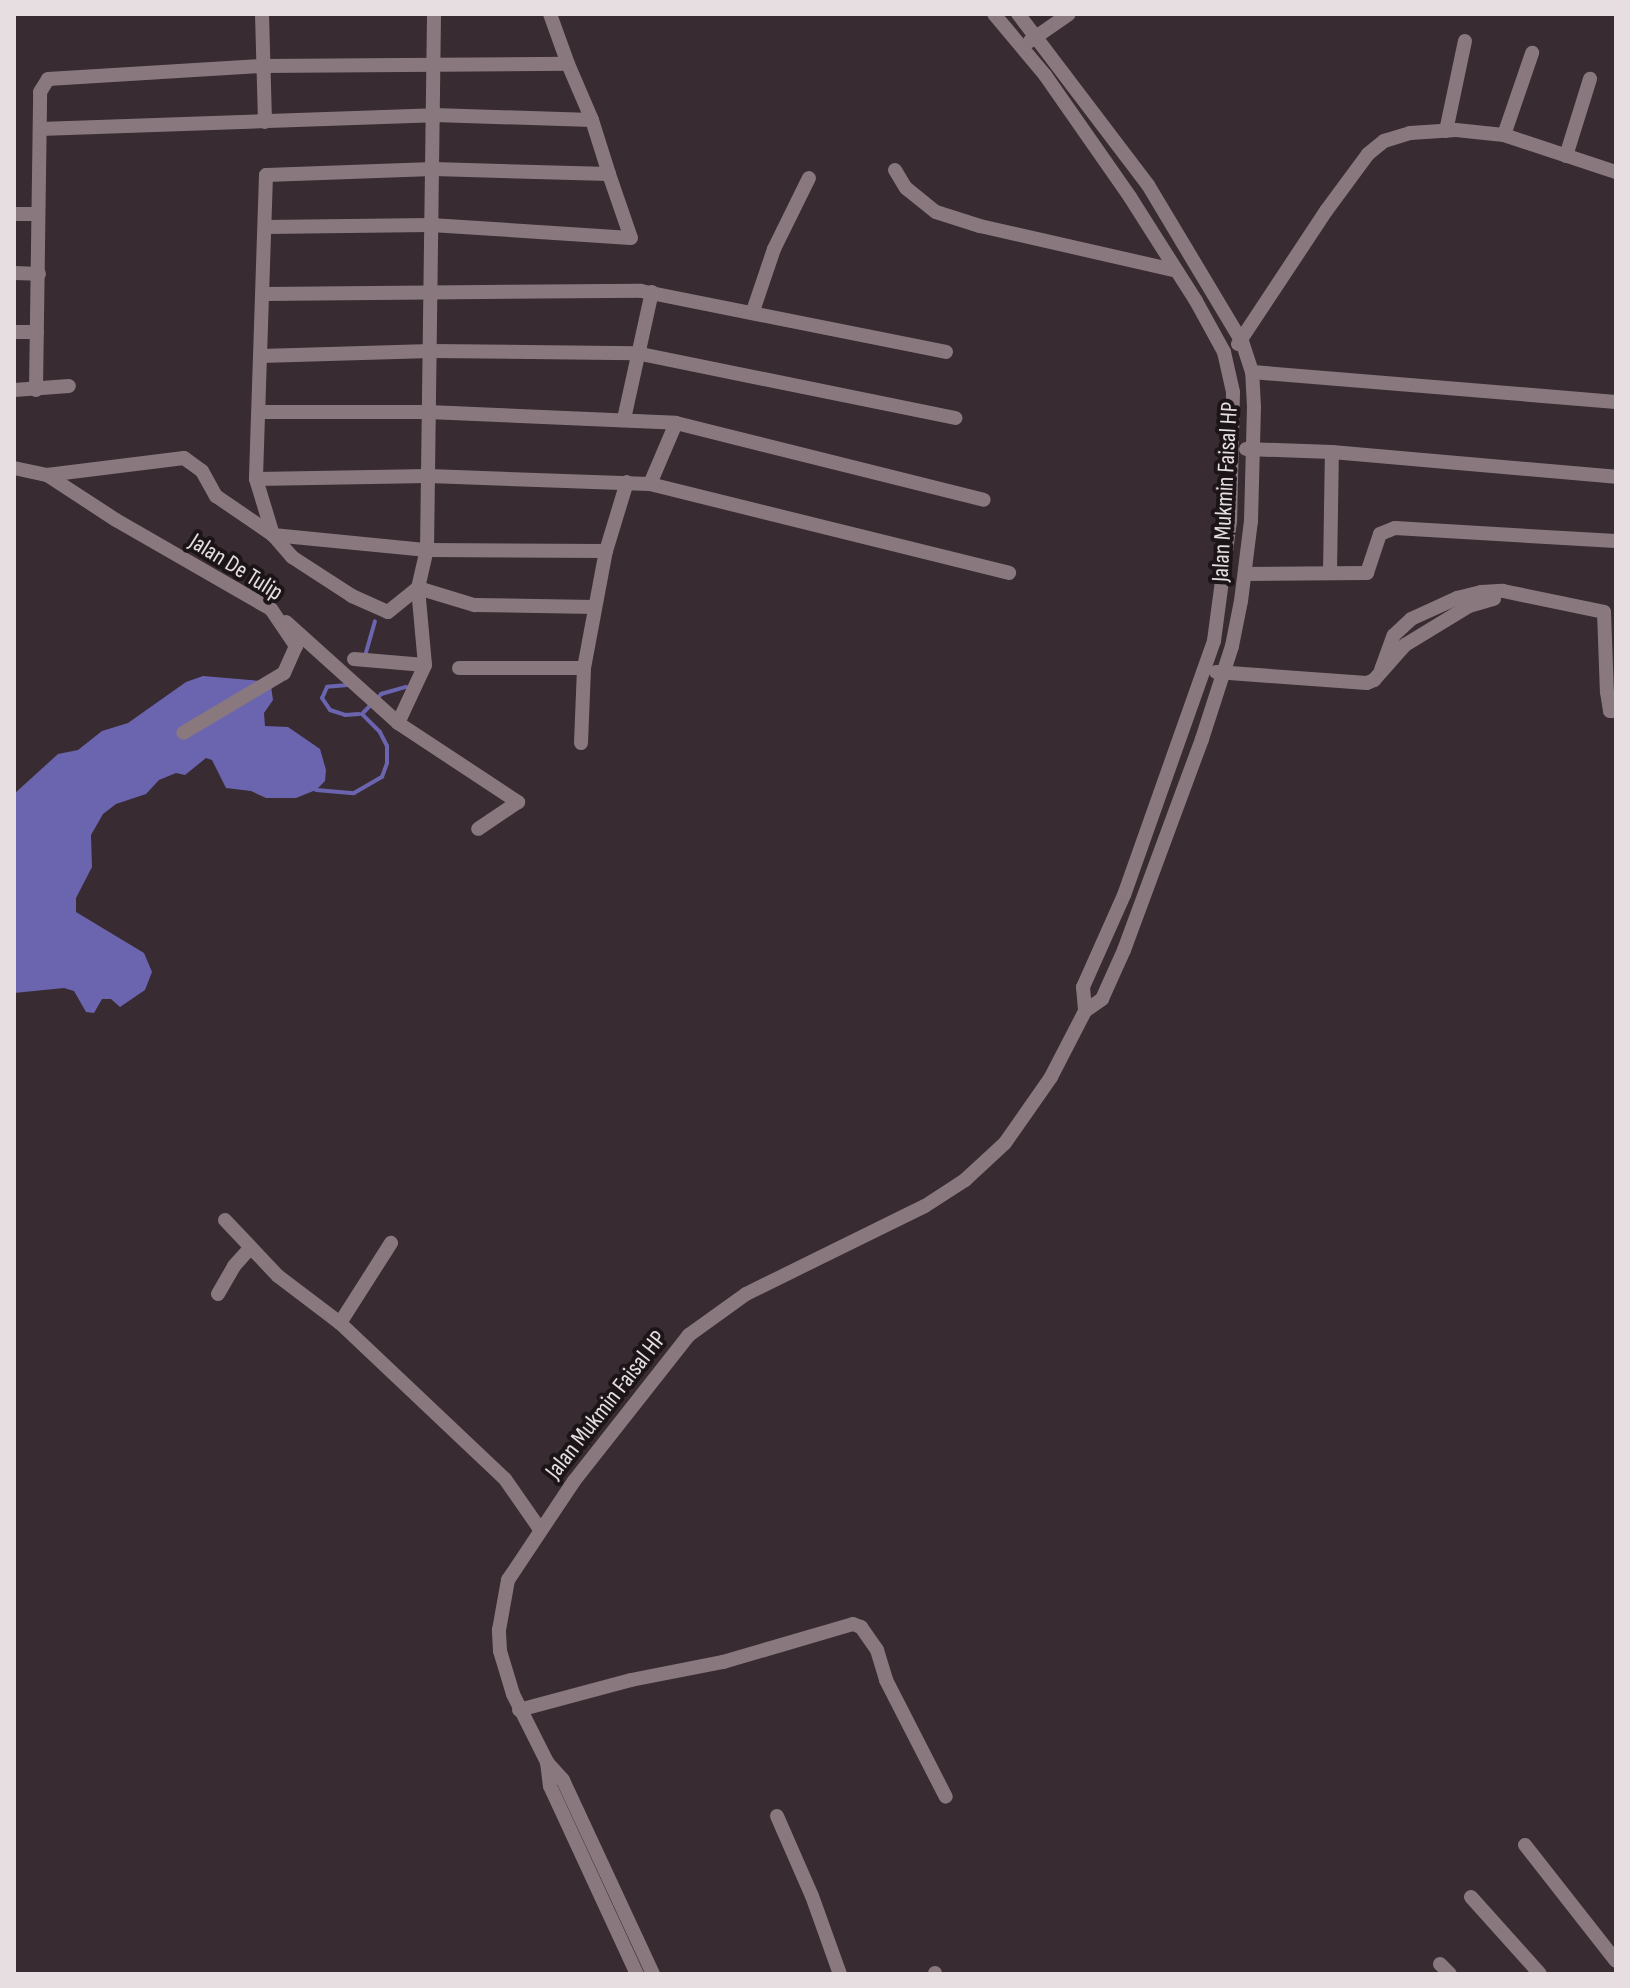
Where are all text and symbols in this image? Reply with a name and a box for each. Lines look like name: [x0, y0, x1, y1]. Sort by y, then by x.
street label: Jalan Mukmin Faisal HP: [1206, 401, 1244, 583]
street label: Jalan De Tulip: [184, 527, 288, 607]
street label: Jalan Mukmin Faisal HP: [539, 1325, 673, 1485]

